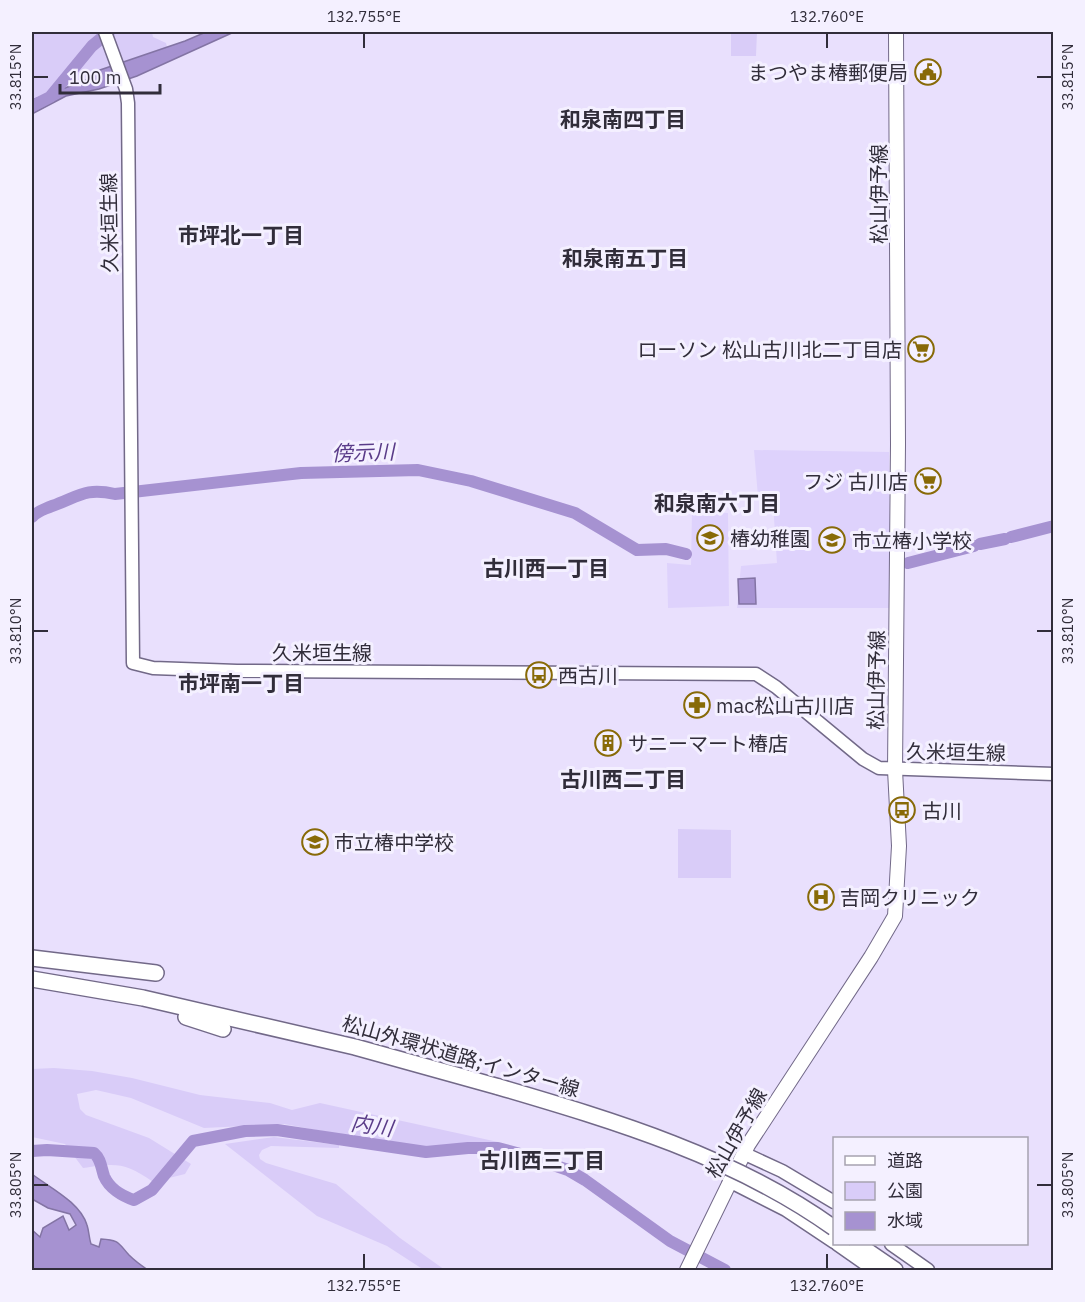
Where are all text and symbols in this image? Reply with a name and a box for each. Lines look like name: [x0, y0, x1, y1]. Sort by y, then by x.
text: 132.755°E: [327, 7, 401, 26]
text: 132.760°E: [790, 7, 864, 26]
text: 33.815°N: [6, 44, 25, 110]
text: 33.815°N: [1058, 44, 1077, 110]
scale bar: [60, 57, 160, 95]
public building icon: まつやま椿郵便局: [913, 57, 943, 87]
place label: まつやま椿郵便局: [748, 59, 908, 86]
text: 100 m: [69, 66, 121, 89]
district label: 和泉南四丁目: [560, 105, 686, 133]
street label: 松山伊予線: [865, 144, 892, 244]
street label: 久米垣生線: [95, 173, 123, 273]
district label: 市坪北一丁目: [178, 221, 304, 249]
district label: 和泉南五丁目: [562, 244, 688, 272]
supermarket icon: ローソン 松山古川北二丁目店: [906, 334, 936, 364]
place label: ローソン 松山古川北二丁目店: [637, 336, 902, 363]
water label: 傍示川: [331, 437, 397, 467]
supermarket icon: フジ 古川店: [913, 466, 943, 496]
place label: フジ 古川店: [803, 468, 908, 495]
district label: 和泉南六丁目: [654, 489, 780, 517]
school or university icon: 椿幼稚園: [695, 523, 725, 553]
place label: 椿幼稚園: [730, 525, 810, 552]
school or university icon: 市立椿小学校: [817, 525, 847, 555]
place label: 市立椿小学校: [852, 527, 972, 554]
district label: 古川西一丁目: [483, 554, 609, 582]
text: 33.810°N: [6, 598, 25, 664]
text: 33.810°N: [1058, 598, 1077, 664]
street label: 松山伊予線: [862, 630, 890, 730]
street label: 久米垣生線: [272, 639, 372, 666]
bus stop icon: 西古川: [524, 660, 554, 690]
place label: 西古川: [558, 662, 618, 689]
district label: 市坪南一丁目: [178, 669, 304, 697]
pharmacy icon: mac松山古川店: [682, 690, 712, 720]
place label: mac松山古川店: [716, 692, 854, 719]
building icon: サニーマート椿店: [593, 728, 623, 758]
place label: サニーマート椿店: [628, 730, 788, 757]
street label: 久米垣生線: [906, 738, 1006, 766]
district label: 古川西二丁目: [560, 765, 686, 793]
bus stop icon: 古川: [887, 795, 917, 825]
place label: 古川: [922, 797, 962, 824]
school or university icon: 市立椿中学校: [300, 827, 330, 857]
place label: 市立椿中学校: [334, 829, 454, 856]
hospital icon: 吉岡クリニック: [806, 882, 836, 912]
place label: 吉岡クリニック: [840, 884, 980, 911]
street label: 松山外環状道路;インター線: [339, 1009, 583, 1103]
street label: 松山伊予線: [699, 1083, 773, 1183]
water label: 内川: [349, 1108, 397, 1142]
legend: [833, 1137, 1028, 1245]
district label: 古川西三丁目: [479, 1146, 605, 1174]
text: 道路: [887, 1149, 923, 1172]
text: 33.805°N: [6, 1152, 25, 1218]
text: 33.805°N: [1058, 1152, 1077, 1218]
text: 公園: [887, 1179, 923, 1202]
text: 水域: [887, 1209, 923, 1232]
text: 132.755°E: [327, 1276, 401, 1295]
text: 132.760°E: [790, 1276, 864, 1295]

